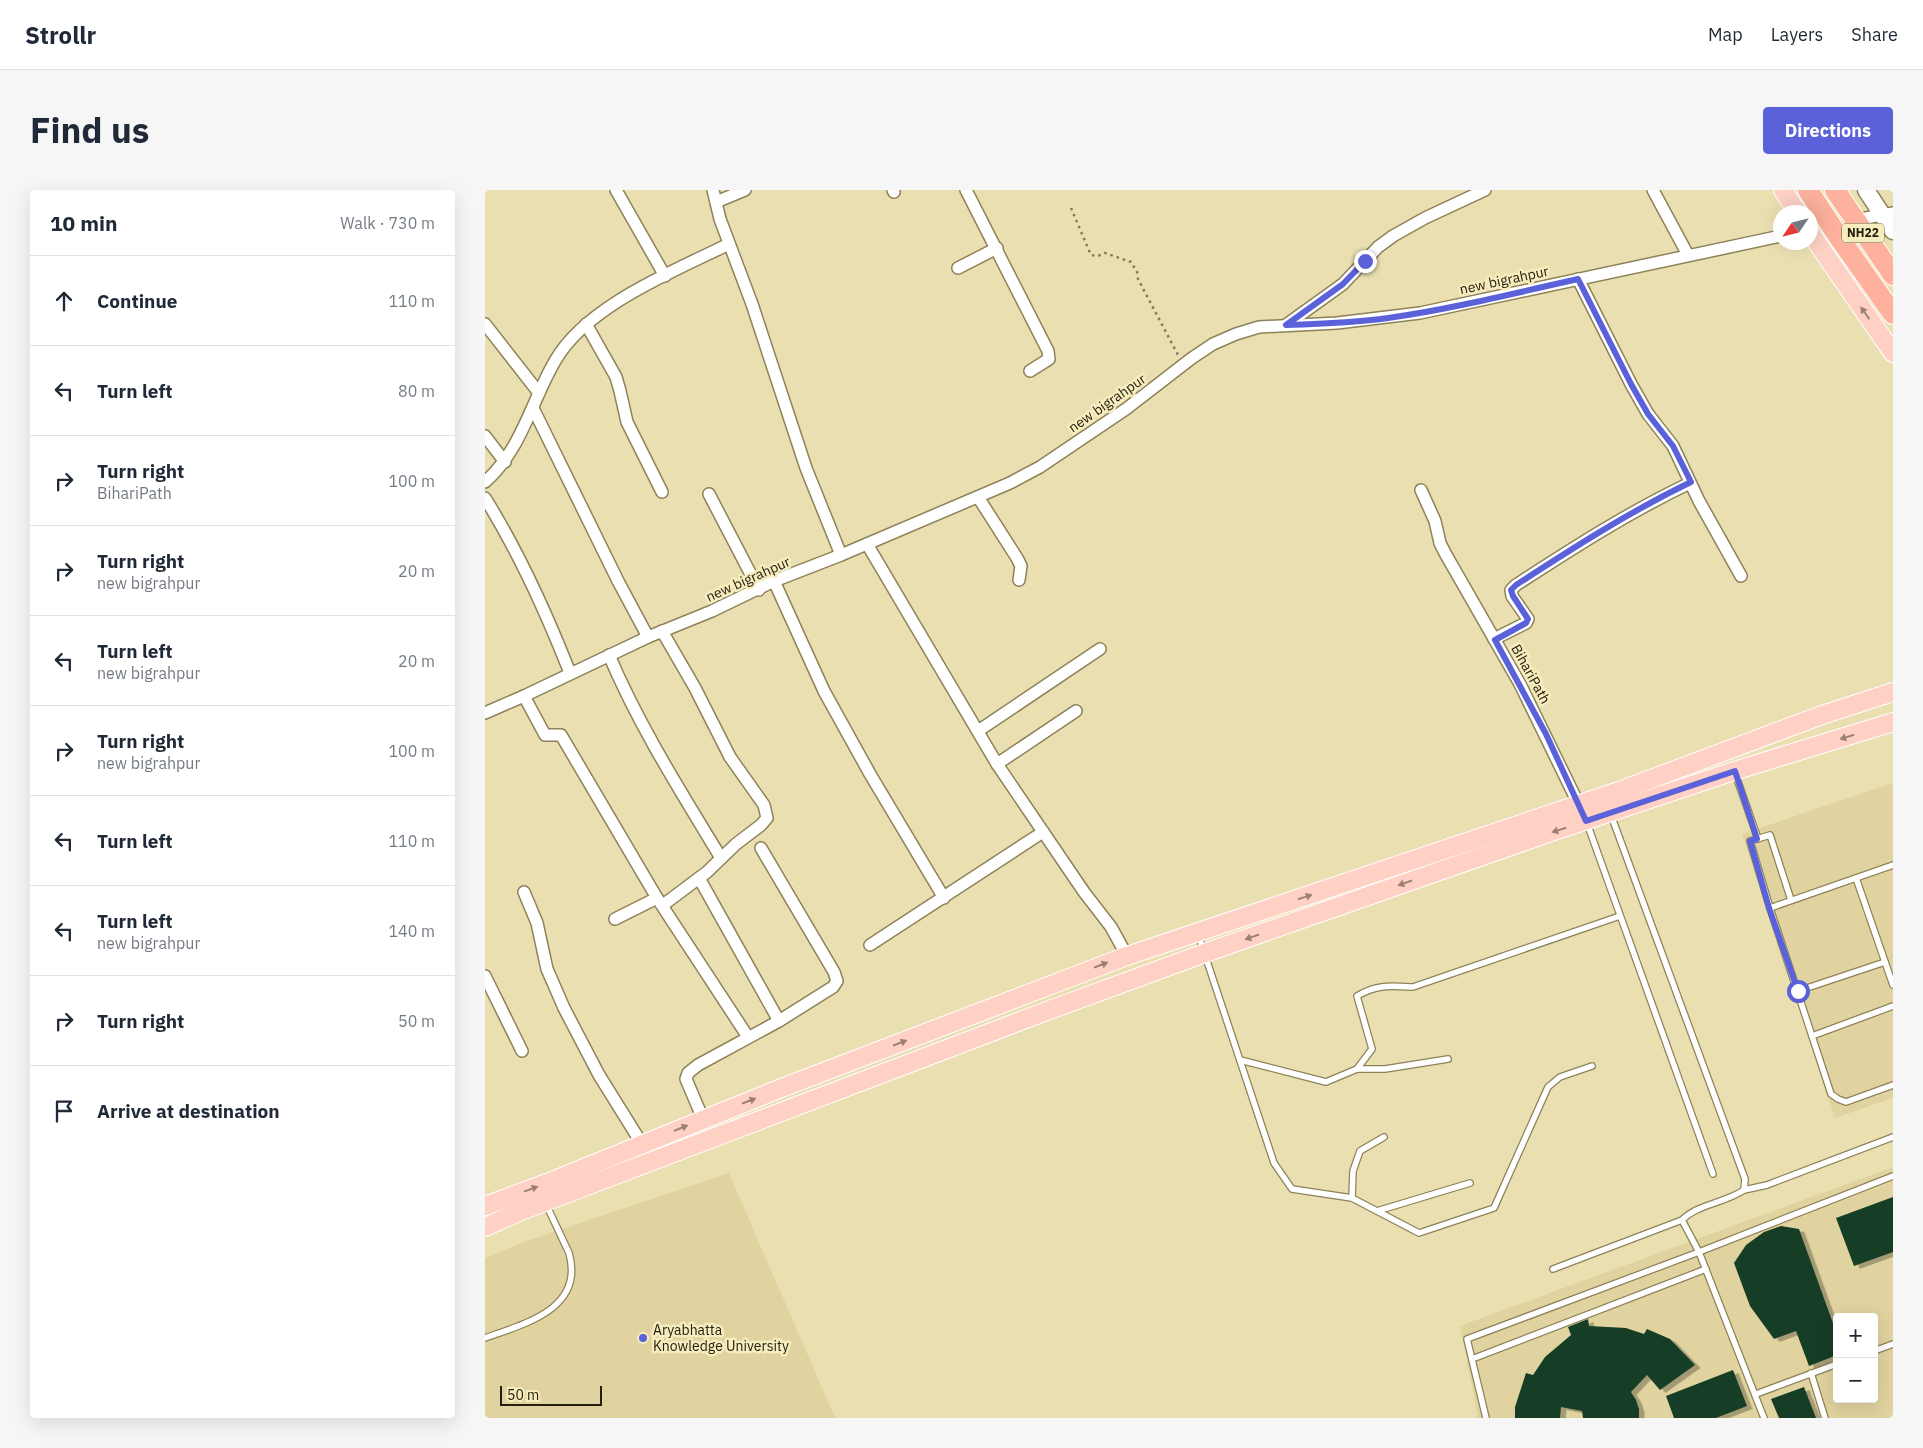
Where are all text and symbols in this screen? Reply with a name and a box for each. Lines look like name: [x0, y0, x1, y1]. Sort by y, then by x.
text: Strollr: [25, 19, 96, 51]
text: Map: [1708, 23, 1743, 46]
text: Layers: [1771, 23, 1823, 46]
text: Share: [1851, 23, 1898, 46]
text: Find us: [30, 107, 149, 153]
button: Directions: [1763, 107, 1893, 154]
north arrow: [1773, 205, 1818, 250]
text: 10 min: [50, 209, 117, 237]
text: Walk · 730 m: [340, 213, 435, 233]
road number: NH22: [1842, 224, 1884, 242]
route end: [1354, 250, 1377, 273]
street label: new bigrahpur: [1458, 262, 1550, 298]
icon: ahead: [50, 287, 78, 315]
text: Continue: [97, 289, 177, 313]
text: 110 m: [388, 291, 435, 311]
one-way arrow: [1860, 306, 1870, 320]
street label: new bigrahpur: [1065, 370, 1149, 436]
icon: left: [50, 377, 78, 405]
text: Turn left: [97, 379, 173, 403]
text: 80 m: [398, 381, 435, 401]
text: Turn right: [97, 459, 184, 483]
icon: right: [50, 467, 78, 495]
text: 100 m: [388, 471, 435, 491]
text: BihariPath: [97, 483, 172, 503]
text: Turn right: [97, 549, 184, 573]
street label: new bigrahpur: [703, 552, 793, 606]
icon: right: [50, 557, 78, 585]
text: 20 m: [398, 561, 435, 581]
text: new bigrahpur: [97, 573, 200, 593]
text: Turn left: [97, 639, 173, 663]
street label: BihariPath: [1507, 641, 1555, 707]
icon: left: [50, 647, 78, 675]
text: 20 m: [398, 651, 435, 671]
text: new bigrahpur: [97, 663, 200, 683]
text: Turn right: [97, 729, 184, 753]
one-way arrow: [1839, 733, 1854, 741]
icon: right: [50, 737, 78, 765]
text: 100 m: [388, 741, 435, 761]
text: new bigrahpur: [97, 753, 200, 773]
one-way arrow: [1551, 826, 1566, 834]
icon: left: [50, 827, 78, 855]
text: Turn left: [97, 829, 173, 853]
text: 110 m: [388, 831, 435, 851]
one-way arrow: [1398, 880, 1413, 887]
one-way arrow: [1298, 893, 1313, 901]
text: Turn left: [97, 909, 173, 933]
icon: left: [50, 917, 78, 945]
text: 140 m: [388, 921, 435, 941]
text: new bigrahpur: [97, 933, 200, 953]
one-way arrow: [1244, 933, 1259, 941]
one-way arrow: [1094, 961, 1108, 969]
route start: [1787, 980, 1810, 1003]
icon: right: [50, 1007, 78, 1035]
text: Turn right: [97, 1009, 184, 1033]
text: 50 m: [398, 1011, 435, 1031]
one-way arrow: [893, 1038, 908, 1046]
icon: arrive: [50, 1097, 78, 1125]
one-way arrow: [742, 1097, 756, 1105]
text: Arrive at destination: [97, 1099, 280, 1123]
one-way arrow: [674, 1124, 689, 1132]
one-way arrow: [523, 1185, 538, 1192]
map controls: [1833, 1313, 1878, 1403]
button: +: [1833, 1313, 1878, 1358]
place label: Aryabhatta Knowledge University: [653, 1321, 789, 1355]
marker: Aryabhatta Knowledge University: [637, 1332, 649, 1344]
button: −: [1833, 1358, 1878, 1403]
scale bar: [500, 1383, 603, 1406]
text: 50 m: [507, 1386, 539, 1404]

